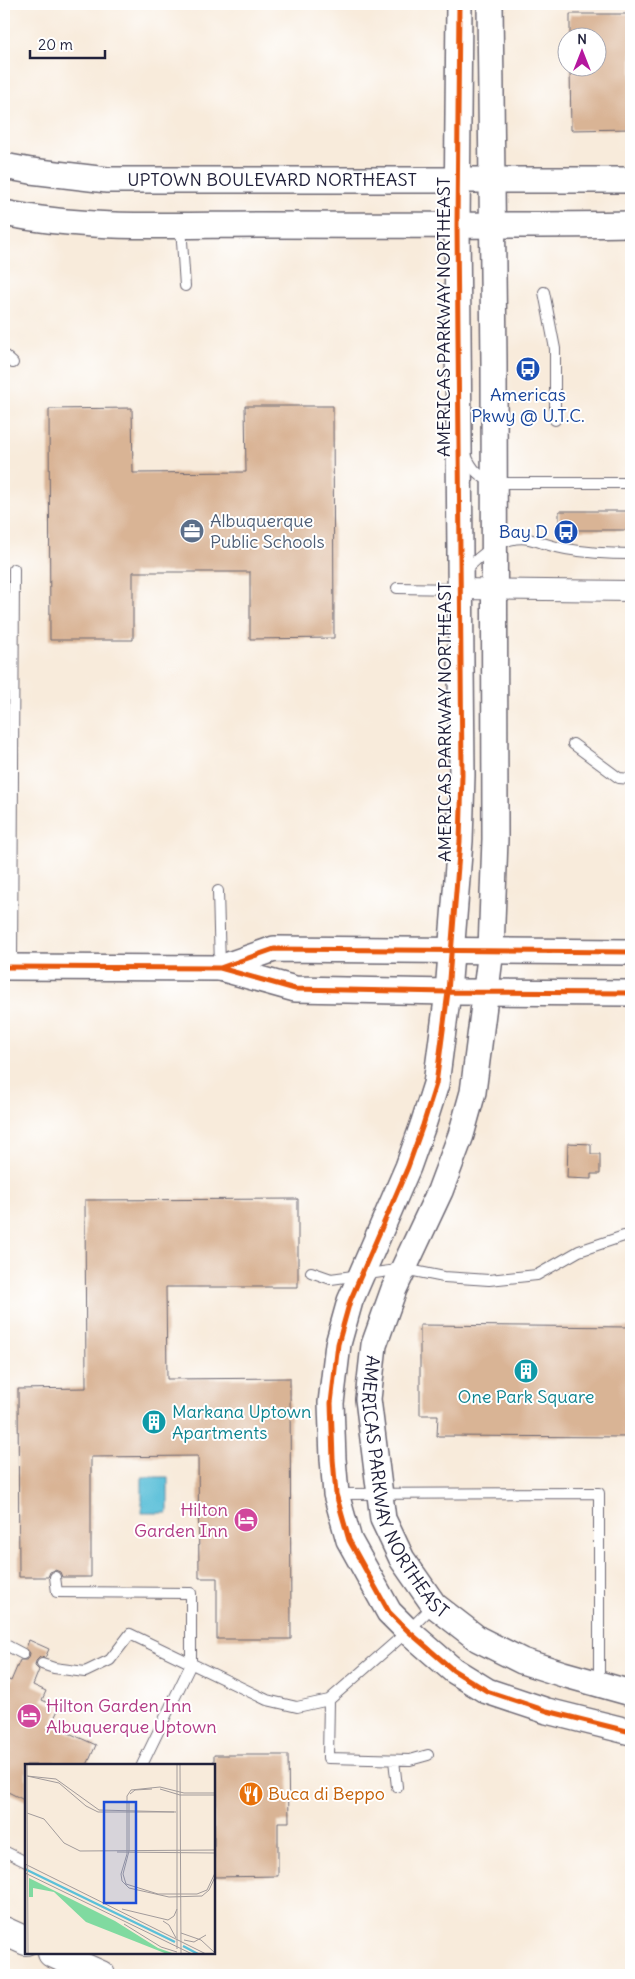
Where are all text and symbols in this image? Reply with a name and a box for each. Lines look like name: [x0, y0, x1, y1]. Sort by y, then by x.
scale bar: [30, 28, 105, 60]
north arrow: [558, 28, 608, 78]
text: N: [577, 30, 587, 48]
text: 20 m: [38, 35, 73, 54]
street label: UPTOWN BOULEVARD NORTHEAST: [127, 168, 417, 191]
street label: AMERICAS PARKWAY NORTHEAST: [432, 177, 455, 457]
bus stop icon: Americas Pkwy @ U.T.C.: [515, 356, 541, 382]
place label: Americas Pkwy @ U.T.C.: [471, 383, 585, 427]
place label: Albuquerque Public Schools: [210, 509, 325, 553]
office icon: Albuquerque Public Schools: [179, 518, 205, 544]
bus stop icon: Bay D: [553, 519, 579, 545]
place label: Bay D: [499, 520, 548, 543]
street label: AMERICAS PARKWAY NORTHEAST: [433, 582, 456, 862]
street label: AMERICAS PARKWAY NORTHEAST: [357, 1354, 453, 1623]
building icon: One Park Square: [513, 1358, 539, 1384]
place label: One Park Square: [458, 1385, 595, 1408]
place label: Markana Uptown Apartments: [172, 1400, 311, 1444]
building icon: Markana Uptown Apartments: [141, 1409, 167, 1435]
place label: Hilton Garden Inn: [134, 1498, 228, 1542]
hotel icon: Hilton Garden Inn: [233, 1507, 259, 1533]
place label: Hilton Garden Inn Albuquerque Uptown: [46, 1694, 217, 1738]
hotel icon: Hilton Garden Inn Albuquerque Uptown: [16, 1703, 42, 1729]
inset map: [25, 1764, 215, 1954]
restaurant icon: Buca di Beppo: [238, 1781, 264, 1807]
place label: Buca di Beppo: [268, 1782, 385, 1805]

